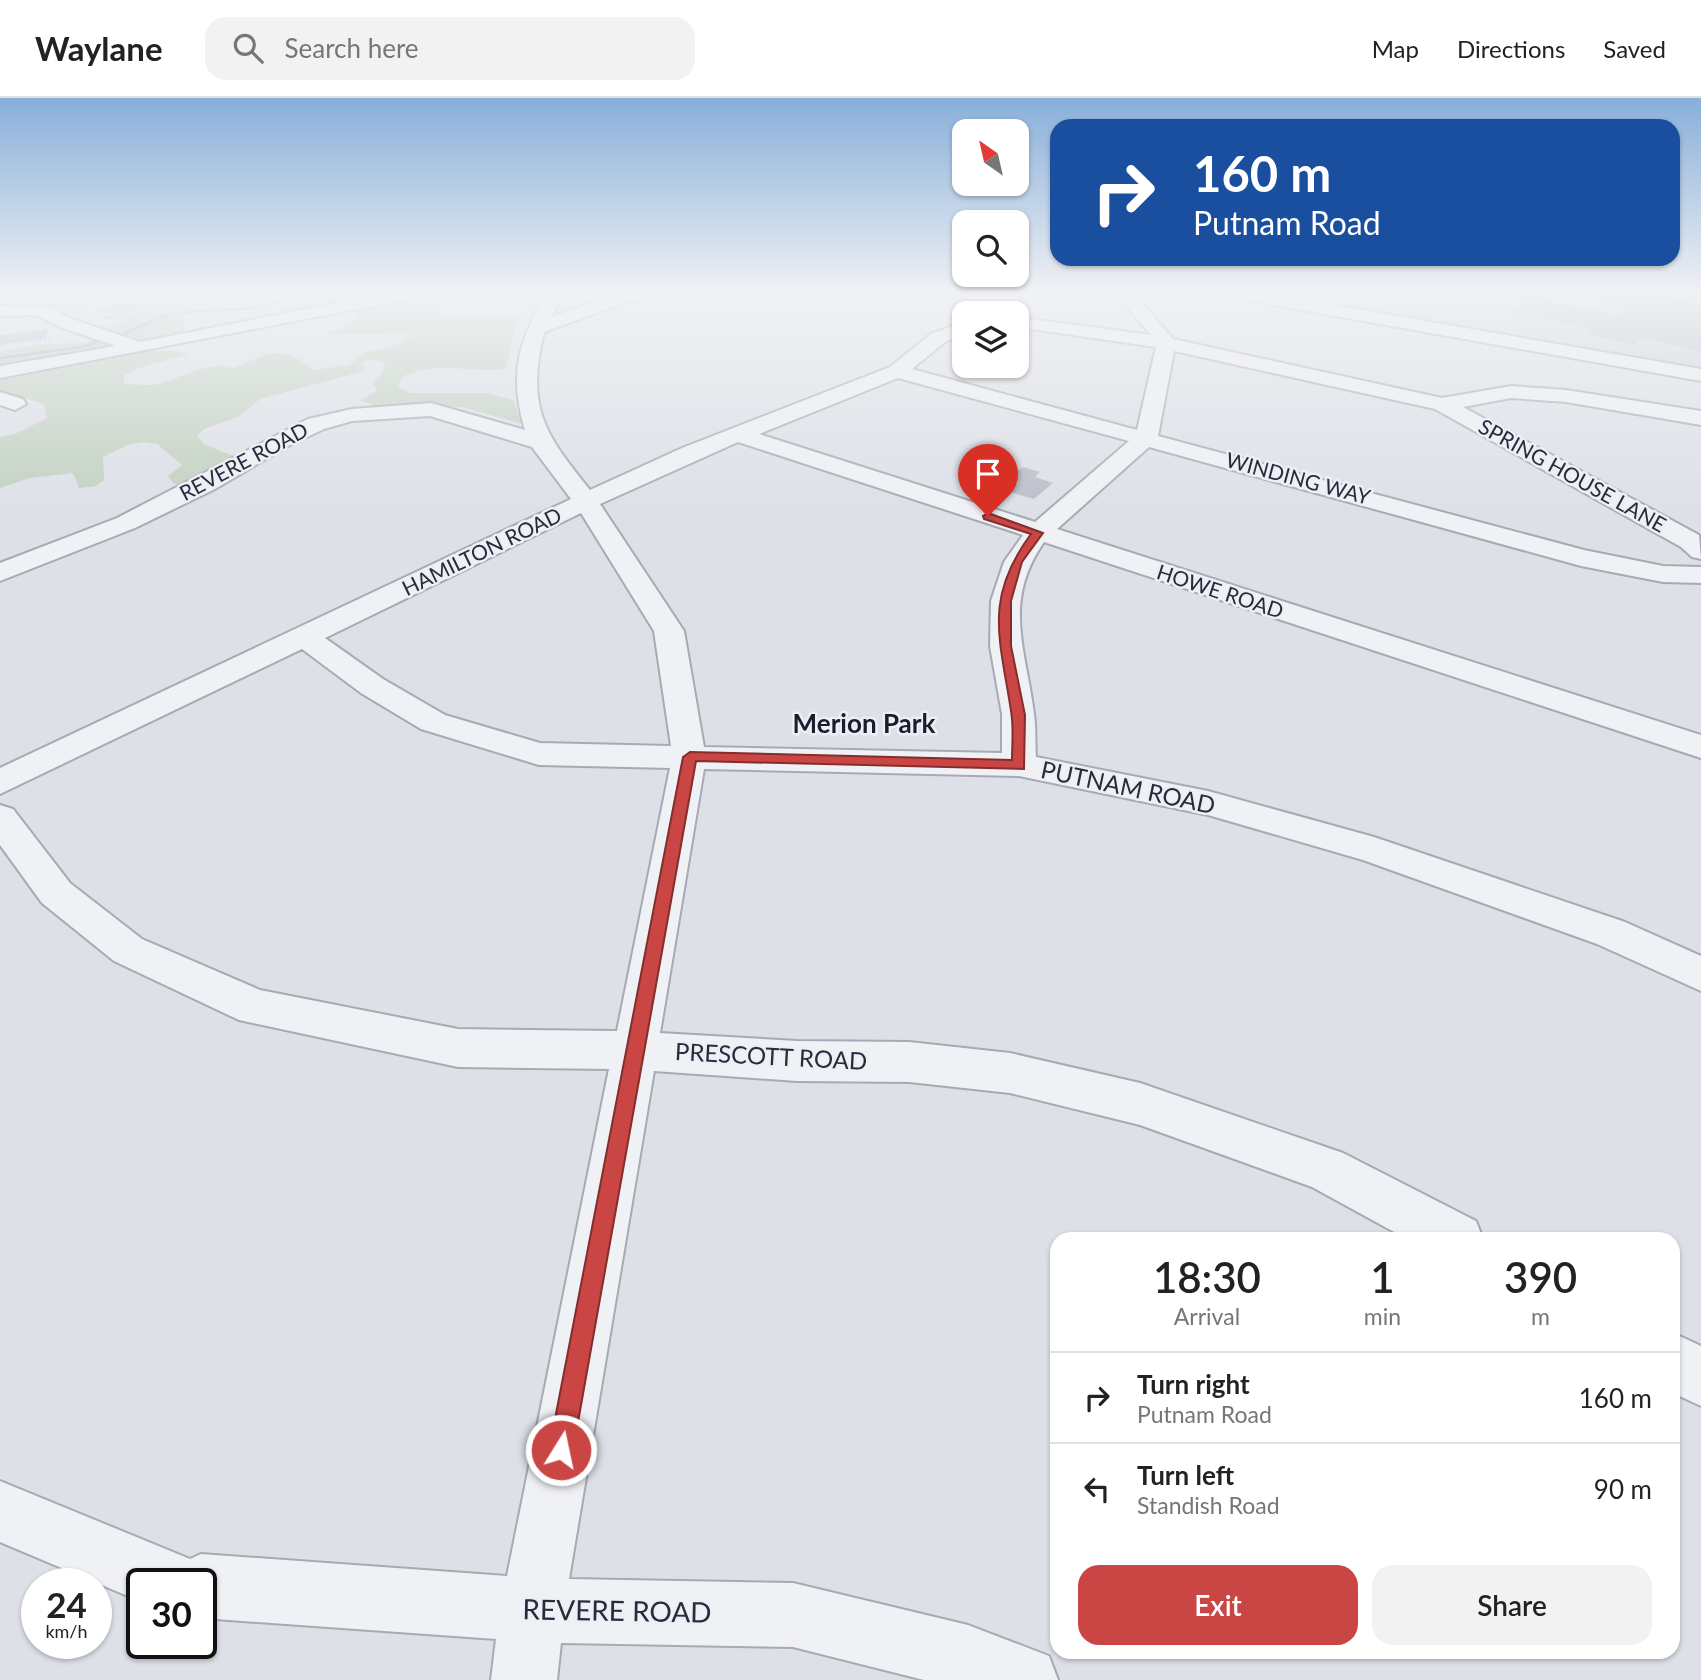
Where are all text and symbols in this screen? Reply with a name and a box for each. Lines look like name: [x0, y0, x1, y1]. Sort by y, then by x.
search box: [205, 17, 695, 80]
text: Waylane: [35, 28, 163, 68]
icon: search: [229, 29, 267, 67]
text: Search here: [285, 32, 419, 64]
text: Map: [1372, 34, 1419, 63]
text: Directions: [1457, 34, 1565, 63]
text: Saved: [1603, 34, 1666, 63]
north arrow: [952, 119, 1029, 196]
map controls: [952, 119, 1029, 378]
text: 160 m: [1193, 144, 1331, 202]
icon: right: [1078, 147, 1169, 238]
text: Putnam Road: [1193, 203, 1381, 242]
button: search: [952, 210, 1029, 287]
button: layers: [952, 301, 1029, 378]
street label: SPRING HOUSE LANE: [1475, 413, 1671, 537]
street label: REVERE ROAD: [175, 416, 312, 505]
pin: [958, 444, 1018, 516]
street label: WINDING WAY: [1223, 446, 1374, 509]
icon: arrive: [969, 455, 1007, 493]
street label: HAMILTON ROAD: [398, 501, 565, 600]
street label: HOWE ROAD: [1154, 558, 1287, 623]
district label: Merion Park: [793, 707, 935, 739]
street label: PUTNAM ROAD: [1039, 754, 1218, 819]
street label: PRESCOTT ROAD: [674, 1036, 868, 1075]
text: 18:30: [1153, 1252, 1261, 1302]
text: 1: [1370, 1252, 1395, 1302]
text: 390: [1504, 1252, 1577, 1302]
text: Arrival: [1174, 1302, 1240, 1330]
text: min: [1364, 1302, 1401, 1330]
text: m: [1531, 1302, 1550, 1330]
text: Turn right: [1137, 1368, 1250, 1400]
icon: right: [1078, 1379, 1116, 1417]
text: 160 m: [1579, 1382, 1652, 1414]
text: Putnam Road: [1137, 1400, 1272, 1428]
position arrow: [524, 1413, 598, 1487]
text: Turn left: [1137, 1459, 1234, 1491]
icon: left: [1078, 1470, 1116, 1508]
text: 90 m: [1594, 1473, 1652, 1505]
text: Standish Road: [1137, 1491, 1280, 1519]
button: Exit: [1078, 1565, 1358, 1645]
button: Share: [1372, 1565, 1652, 1645]
speed limit sign: 30: [126, 1568, 217, 1659]
text: 24: [46, 1583, 87, 1625]
street label: REVERE ROAD: [522, 1591, 712, 1629]
text: km/h: [45, 1620, 88, 1642]

